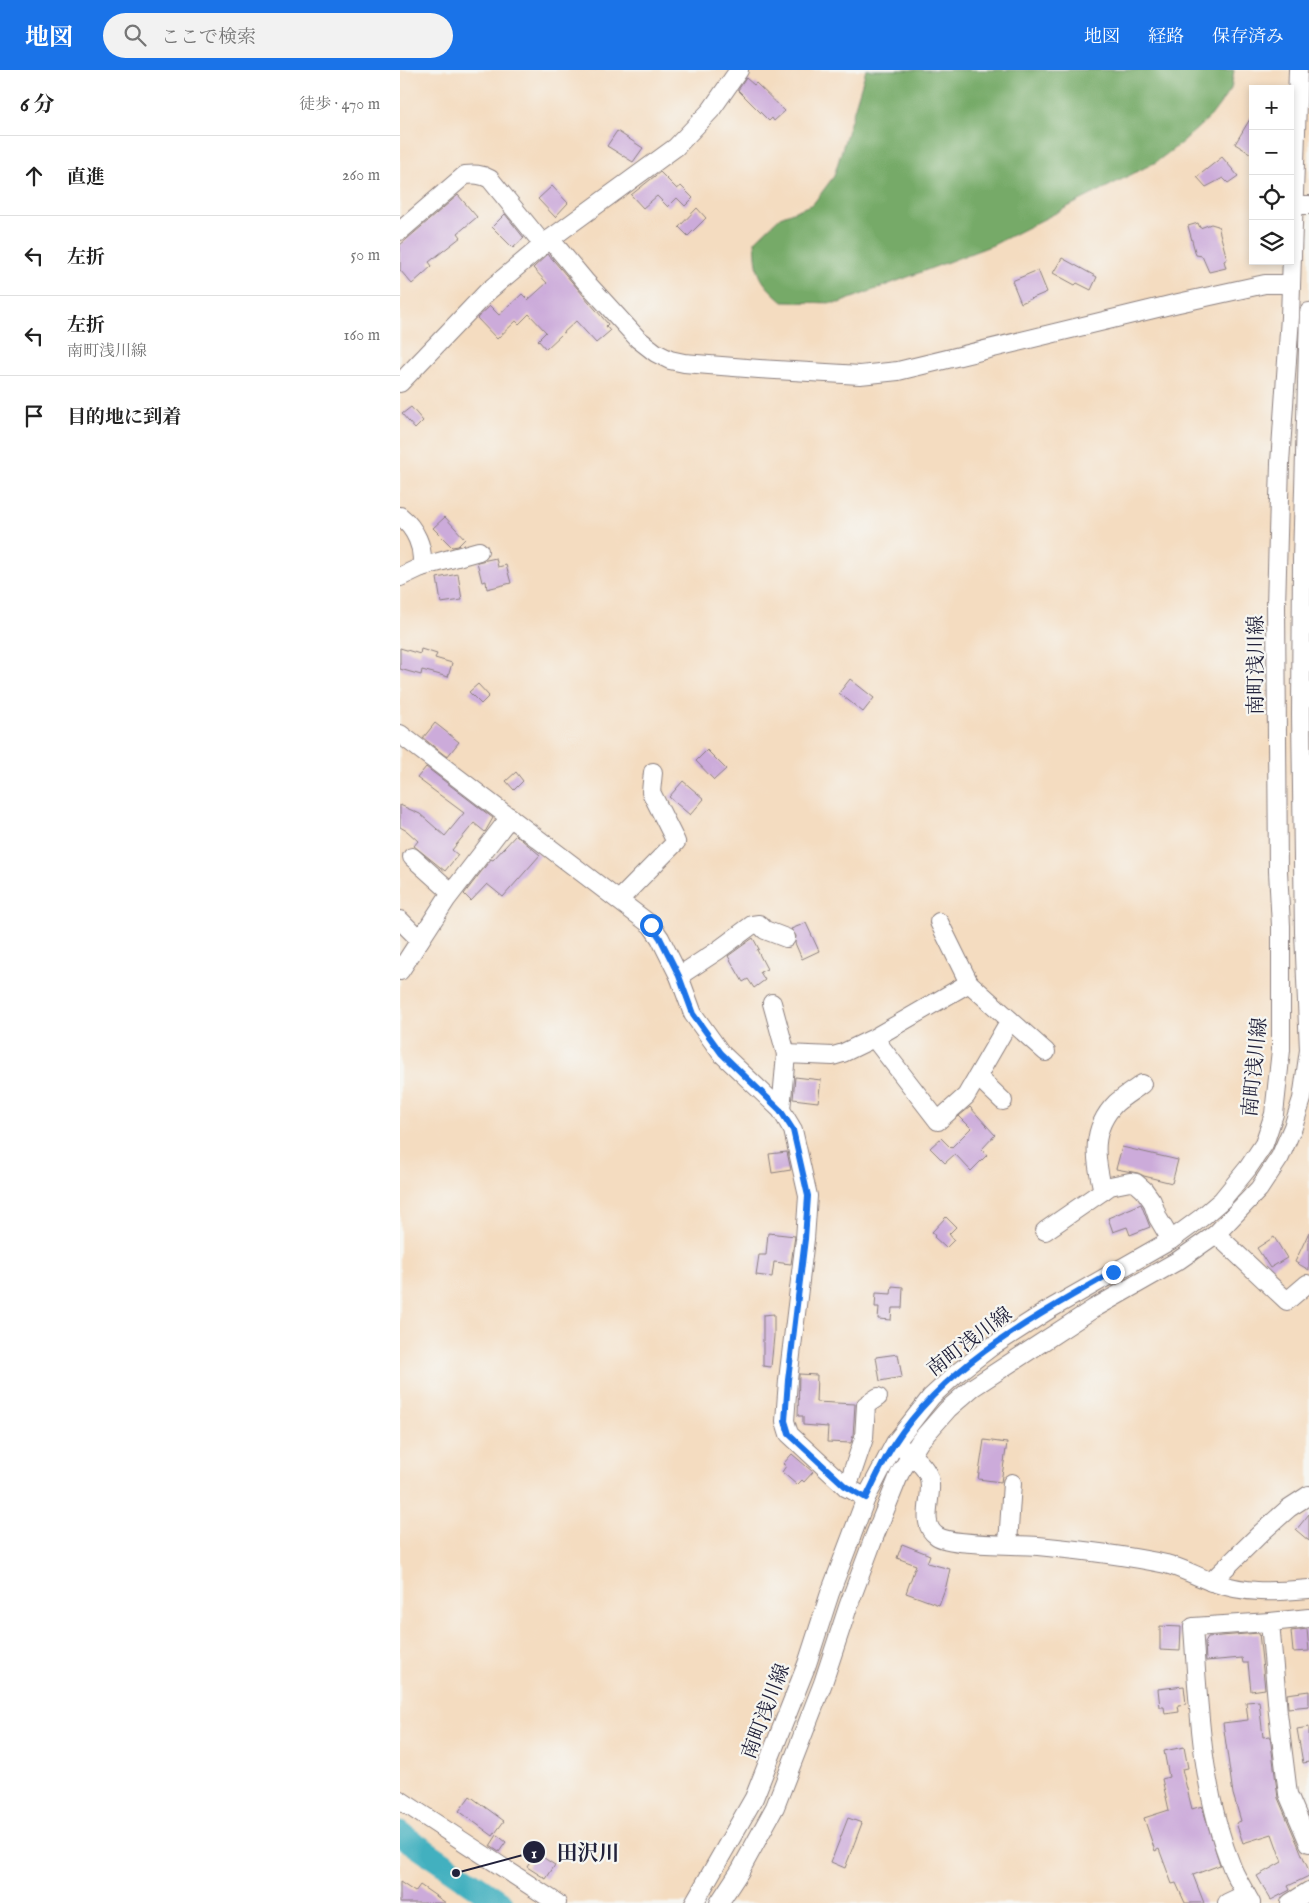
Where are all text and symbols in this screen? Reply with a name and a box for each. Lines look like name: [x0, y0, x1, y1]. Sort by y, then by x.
search box: [103, 13, 453, 58]
icon: search: [121, 21, 149, 49]
text: 地図: [25, 23, 73, 54]
text: ここで検索: [161, 26, 256, 50]
text: 地図: [1084, 26, 1120, 49]
text: 経路: [1148, 26, 1184, 49]
text: 保存済み: [1212, 26, 1284, 49]
map controls: [1249, 85, 1294, 265]
button: +: [1249, 85, 1294, 130]
text: 6 分: [20, 92, 54, 119]
text: 徒歩 · 470 m: [299, 95, 380, 115]
button: −: [1249, 130, 1294, 175]
icon: ahead: [20, 162, 48, 190]
text: 直進: [67, 166, 105, 190]
text: 260 m: [342, 166, 380, 186]
button: locate: [1249, 175, 1294, 220]
button: layers: [1249, 220, 1294, 265]
icon: left: [20, 242, 48, 270]
text: 左折: [67, 246, 105, 270]
text: 50 m: [351, 246, 380, 266]
text: 左折: [67, 314, 105, 338]
icon: left: [20, 322, 48, 350]
text: 160 m: [344, 326, 380, 346]
text: 南町浅川線: [67, 342, 147, 362]
icon: arrive: [20, 402, 48, 430]
text: 目的地に到着: [67, 406, 181, 430]
street label: 南町浅川線: [1244, 615, 1269, 715]
route start: [640, 914, 663, 937]
street label: 南町浅川線: [1238, 1016, 1273, 1118]
route end: [1102, 1261, 1125, 1284]
street label: 南町浅川線: [922, 1302, 1017, 1382]
street label: 南町浅川線: [737, 1660, 796, 1763]
callout: 田沢川: [521, 1834, 629, 1870]
text: 田沢川: [557, 1841, 620, 1868]
text: 1: [531, 1844, 537, 1863]

